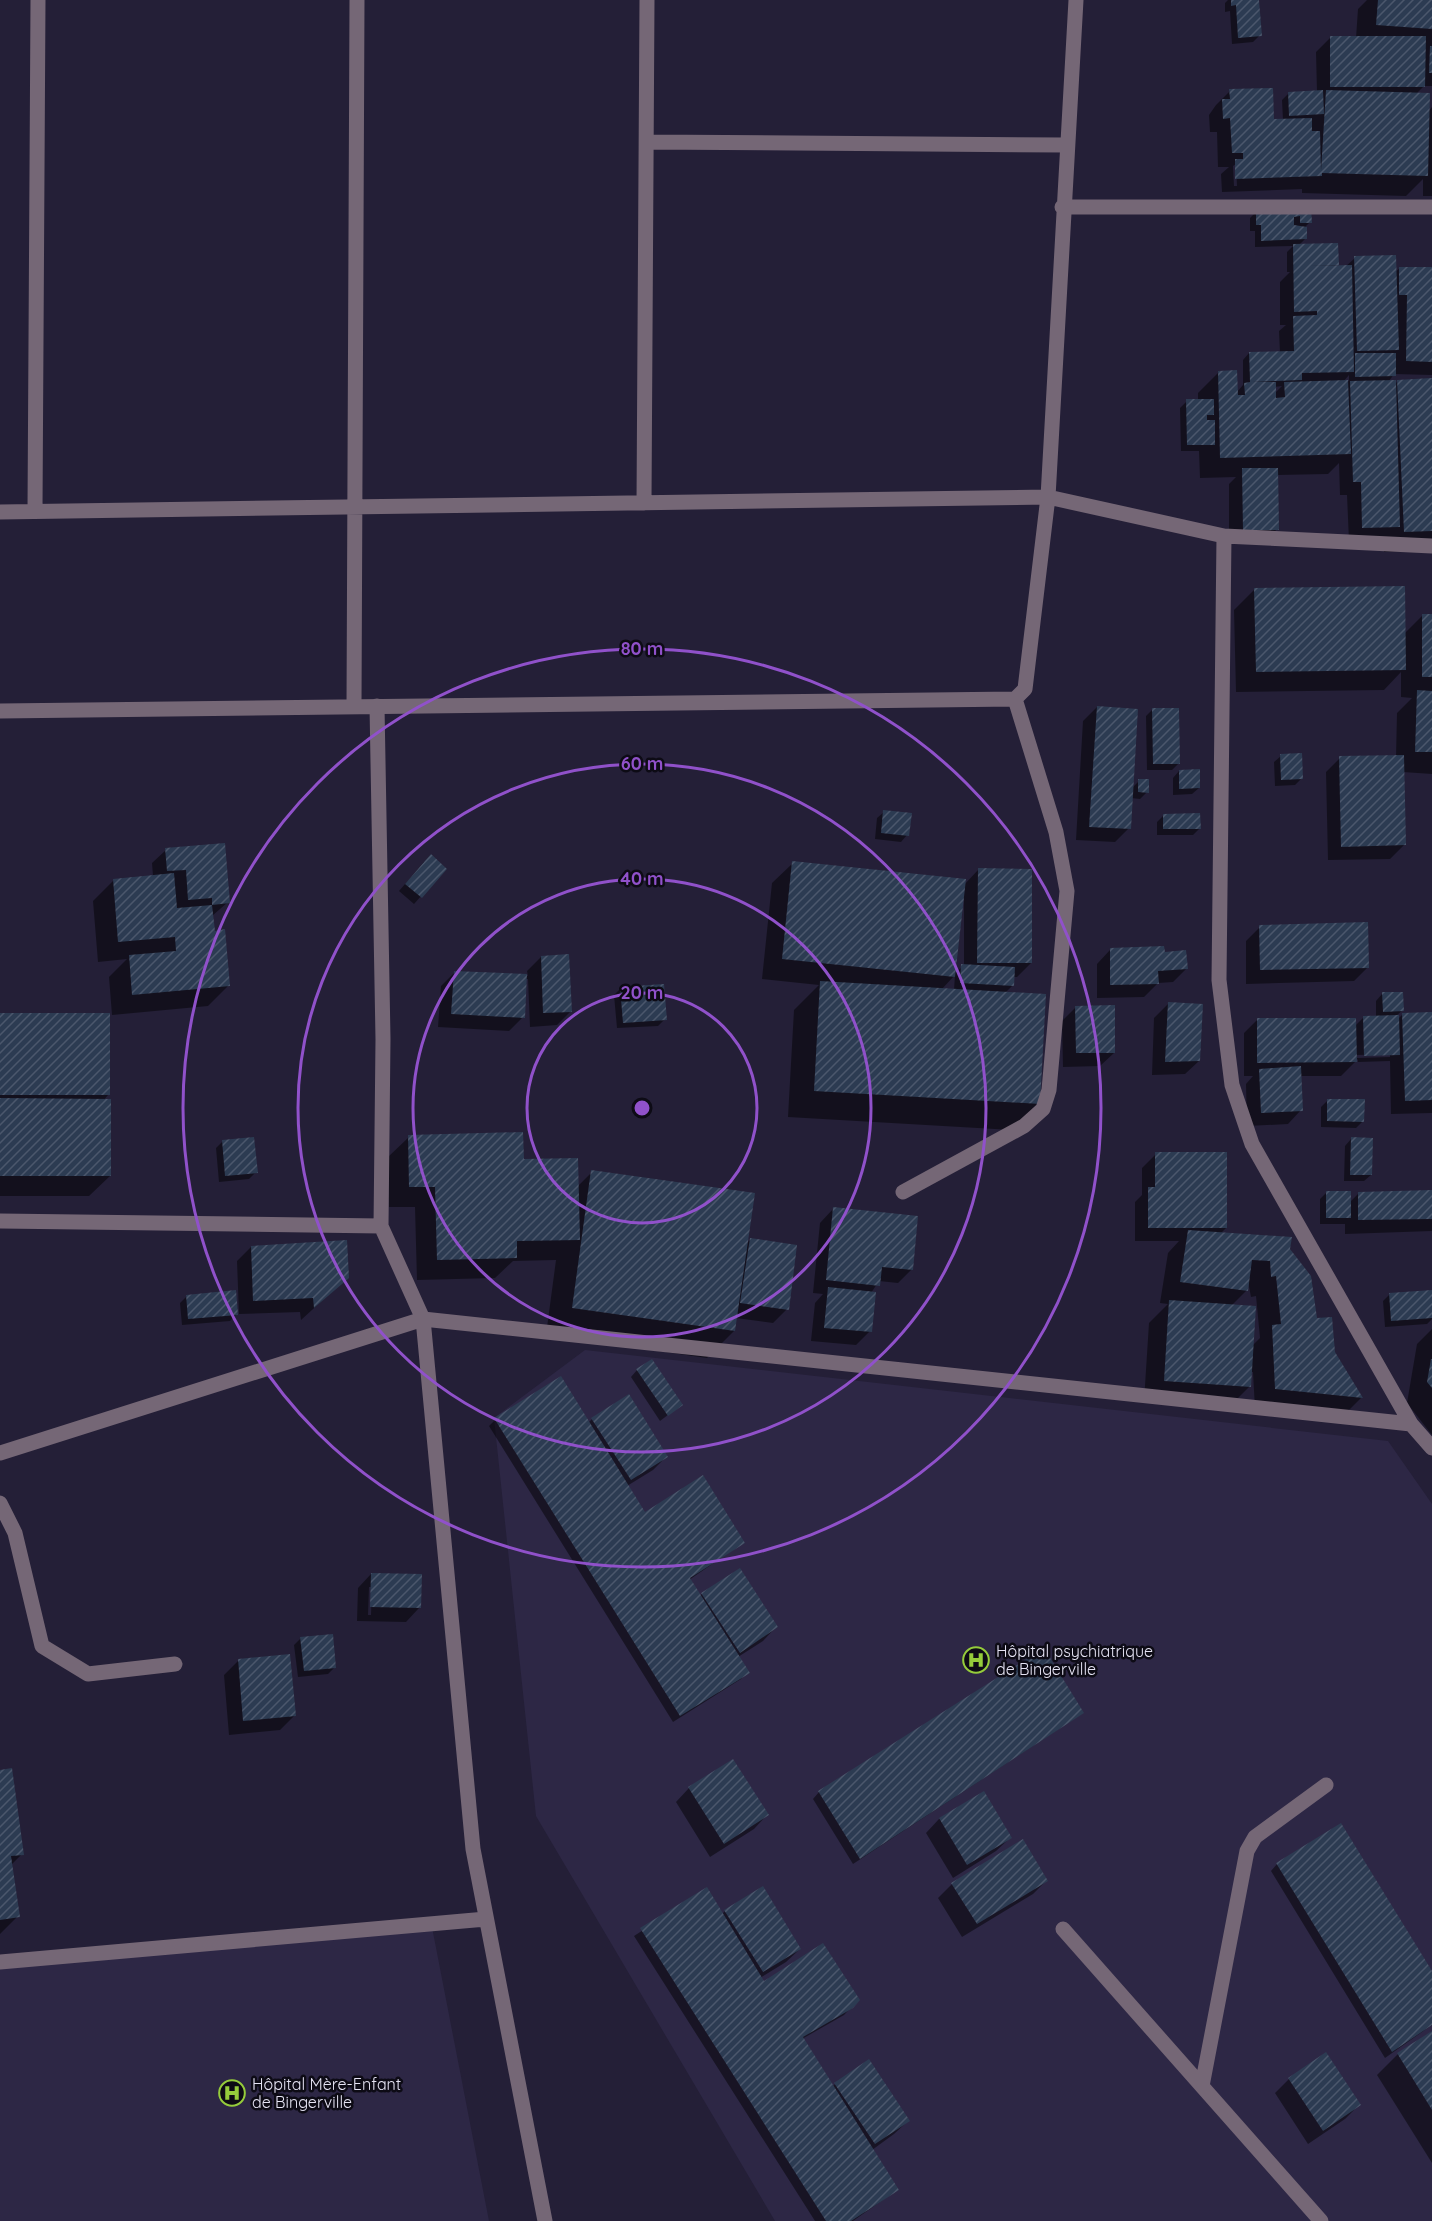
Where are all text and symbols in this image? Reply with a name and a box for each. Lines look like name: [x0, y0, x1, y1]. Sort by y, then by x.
text: 80 m: [621, 637, 663, 660]
text: 60 m: [621, 752, 663, 775]
text: 40 m: [620, 867, 664, 890]
text: 20 m: [621, 981, 663, 1004]
centre of rings: [632, 1098, 652, 1118]
place label: Hôpital psychiatrique de Bingerville: [996, 1641, 1153, 1679]
hospital icon: Hôpital psychiatrique de Bingerville: [961, 1645, 991, 1675]
place label: Hôpital Mère-Enfant de Bingerville: [252, 2074, 401, 2112]
hospital icon: Hôpital Mère-Enfant de Bingerville: [217, 2078, 247, 2108]

